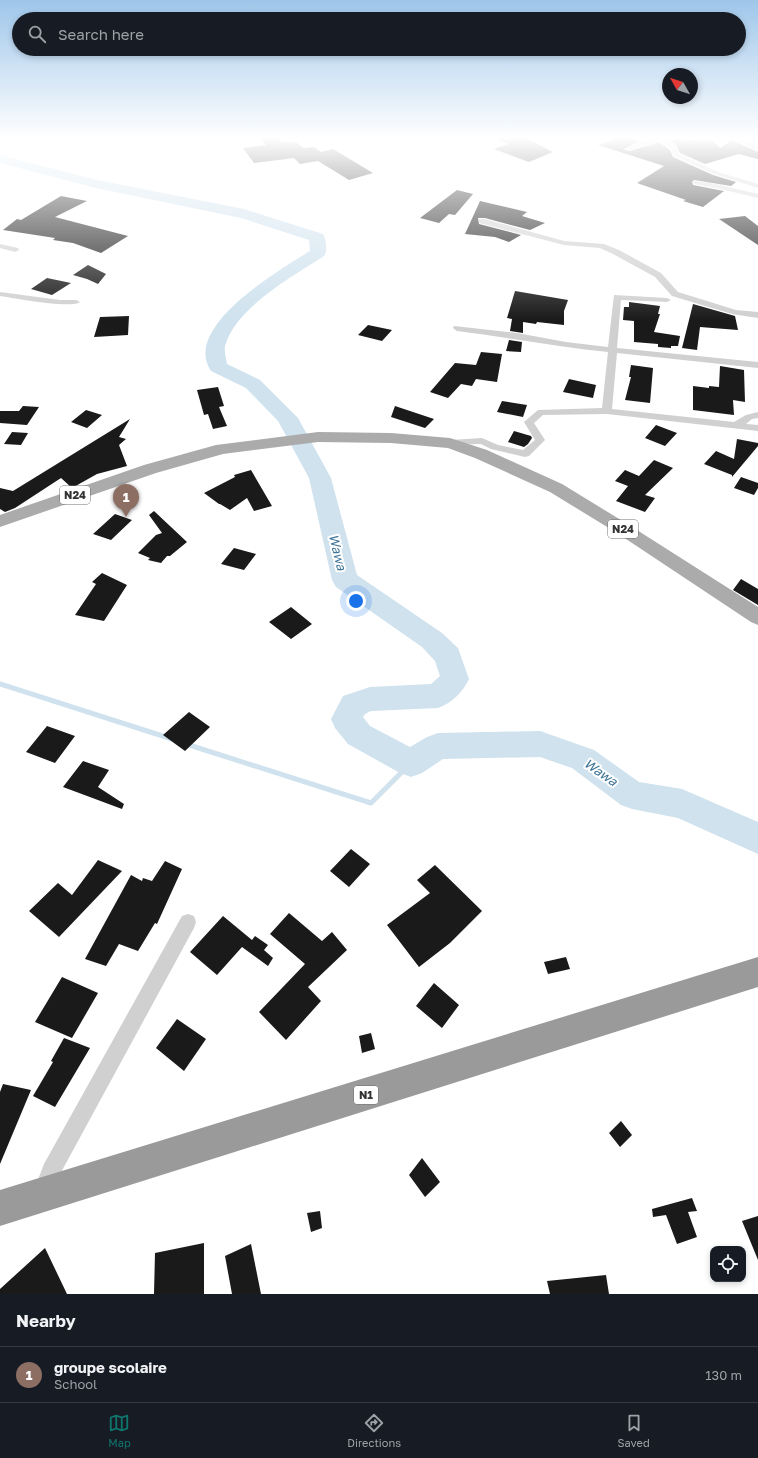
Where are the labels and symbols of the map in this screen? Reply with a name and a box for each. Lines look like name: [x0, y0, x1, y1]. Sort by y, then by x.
north arrow: [662, 68, 698, 104]
pin: 1: [113, 484, 139, 517]
road number: N24: [60, 486, 90, 504]
road number: N24: [608, 520, 638, 538]
water label: Wawa: [326, 532, 350, 572]
your location: [346, 591, 366, 611]
water label: Wawa: [581, 755, 621, 789]
road number: N1: [354, 1086, 378, 1104]

